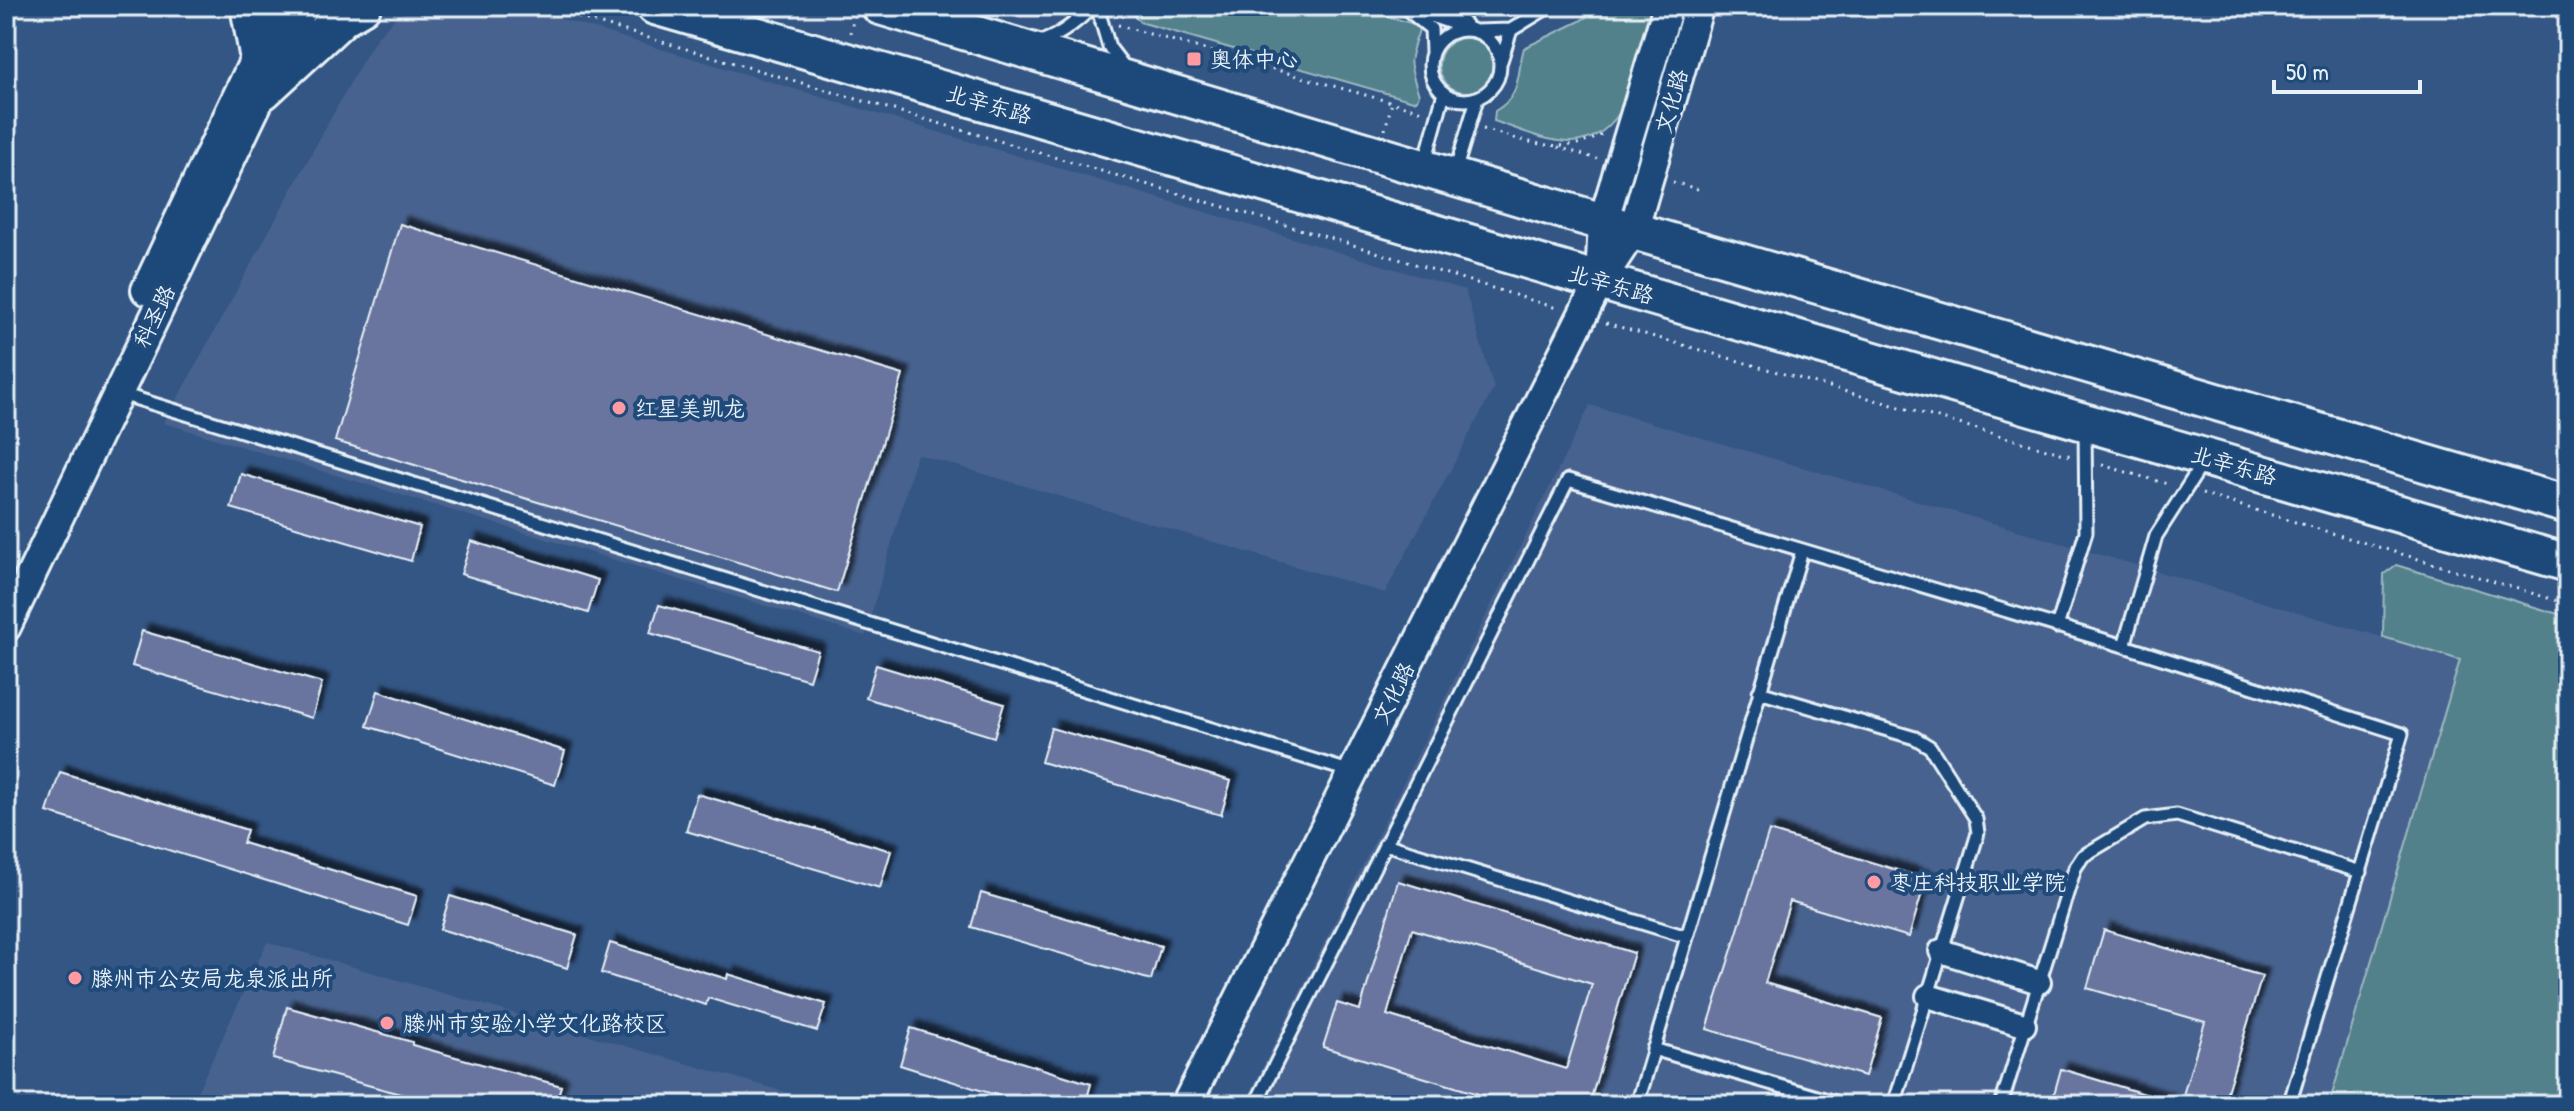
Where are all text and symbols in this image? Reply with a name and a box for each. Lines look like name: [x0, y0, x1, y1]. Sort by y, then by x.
place label: 奥体中心: [1210, 44, 1298, 74]
scale bar: [2274, 44, 2420, 94]
marker: 奥体中心: [1185, 50, 1203, 68]
text: 50 m: [2286, 55, 2329, 87]
street label: 文化路: [1647, 65, 1695, 137]
street label: 北辛东路: [943, 77, 1035, 131]
street label: 北辛东路: [1565, 257, 1657, 311]
street label: 科圣路: [126, 280, 182, 352]
place label: 红星美凯龙: [635, 393, 745, 423]
marker: 红星美凯龙: [610, 399, 628, 417]
street label: 北辛东路: [2188, 438, 2280, 492]
street label: 文化路: [1365, 657, 1421, 729]
place label: 枣庄科技职业学院: [1890, 867, 2066, 897]
marker: 枣庄科技职业学院: [1865, 873, 1883, 891]
place label: 滕州市公安局龙泉派出所: [91, 963, 333, 993]
marker: 滕州市公安局龙泉派出所: [66, 969, 84, 987]
place label: 滕州市实验小学文化路校区: [403, 1008, 667, 1038]
marker: 滕州市实验小学文化路校区: [378, 1014, 396, 1032]

